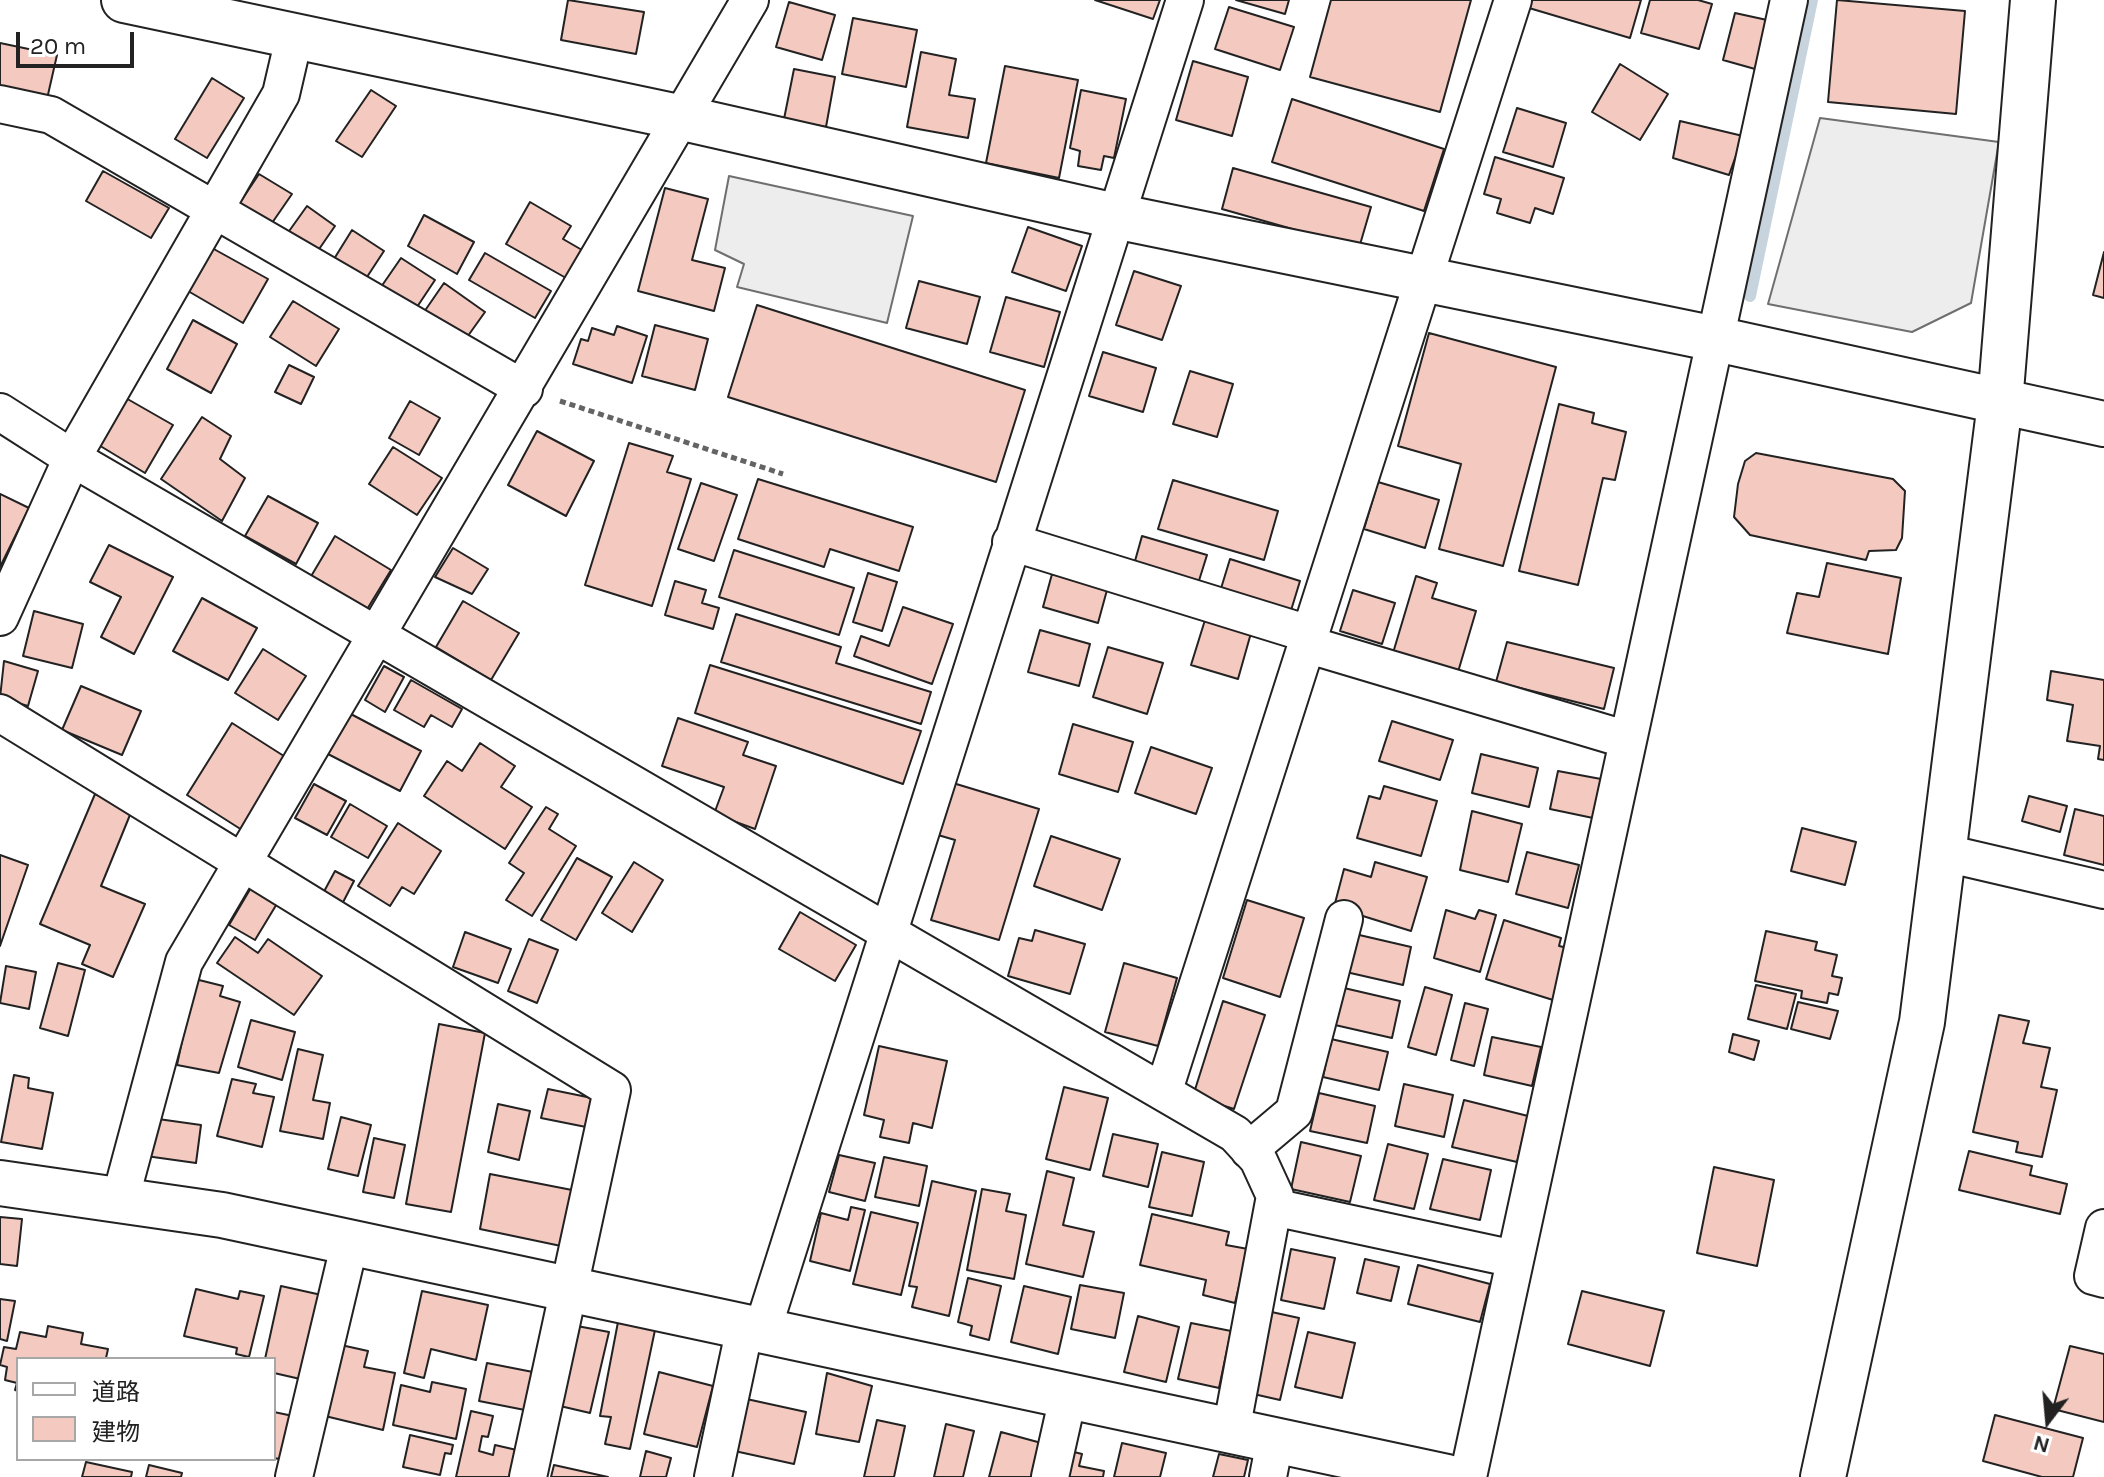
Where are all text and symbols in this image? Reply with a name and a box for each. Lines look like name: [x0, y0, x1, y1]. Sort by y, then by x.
scale bar: [20, 16, 138, 66]
text: 20 m: [30, 32, 86, 60]
legend: [16, 1357, 276, 1461]
text: 道路: [92, 1378, 140, 1406]
north arrow: [2008, 1381, 2088, 1461]
text: 建物: [92, 1418, 140, 1446]
text: N: [2030, 1429, 2053, 1459]

